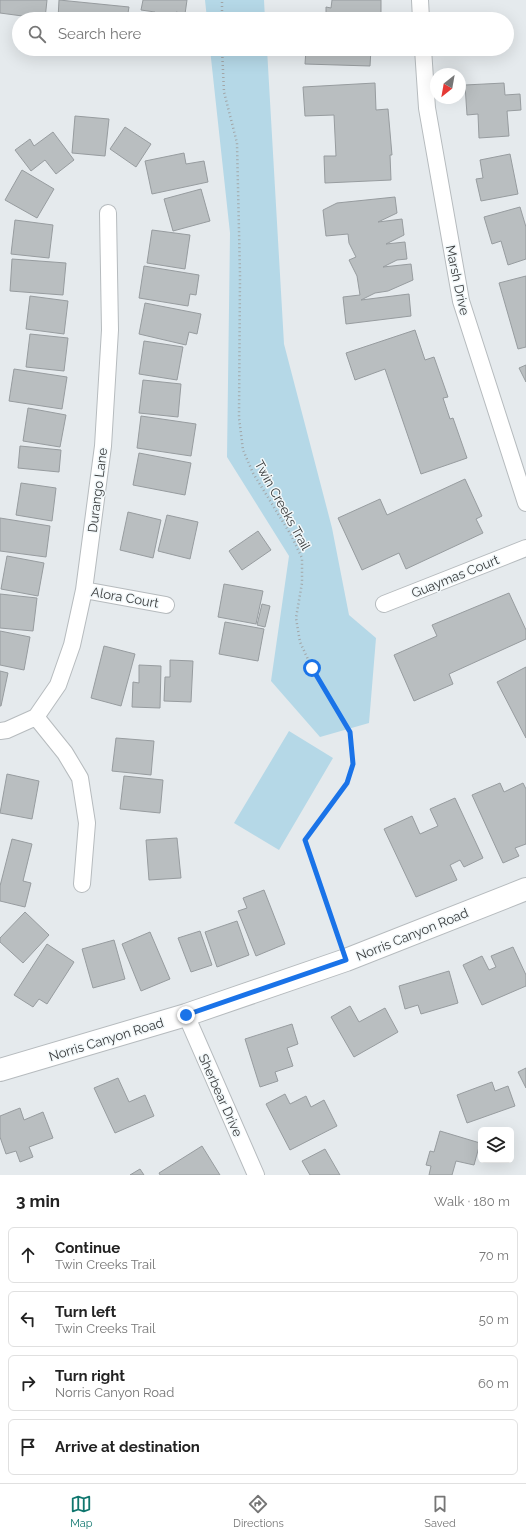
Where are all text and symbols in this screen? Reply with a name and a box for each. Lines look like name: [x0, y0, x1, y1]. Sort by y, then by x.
search box: [12, 12, 514, 56]
icon: search: [26, 23, 48, 45]
text: Search here: [58, 25, 141, 43]
north arrow: [430, 68, 466, 104]
street label: Marsh Drive: [443, 244, 472, 317]
street label: Durango Lane: [85, 447, 110, 533]
street label: Twin Creeks Trail: [252, 458, 314, 553]
street label: Guaymas Court: [409, 552, 502, 601]
street label: Alora Court: [90, 584, 160, 611]
route start: [303, 659, 321, 677]
street label: Norris Canyon Road: [354, 905, 470, 964]
route end: [177, 1006, 195, 1024]
street label: Norris Canyon Road: [47, 1015, 165, 1064]
street label: Sherbear Drive: [196, 1052, 246, 1139]
map controls: [478, 1127, 514, 1163]
button: layers: [478, 1127, 514, 1163]
text: 3 min: [16, 1191, 60, 1211]
text: Walk · 180 m: [434, 1194, 510, 1209]
text: Continue: [55, 1239, 120, 1257]
icon: ahead: [17, 1244, 39, 1266]
text: 70 m: [479, 1248, 509, 1263]
text: Twin Creeks Trail: [55, 1257, 156, 1272]
text: Turn left: [55, 1303, 116, 1321]
icon: left: [17, 1308, 39, 1330]
text: 50 m: [479, 1312, 509, 1327]
text: Twin Creeks Trail: [55, 1321, 156, 1336]
text: Turn right: [55, 1367, 125, 1385]
icon: right: [17, 1372, 39, 1394]
text: 60 m: [478, 1376, 509, 1391]
text: Norris Canyon Road: [55, 1385, 174, 1400]
icon: arrive: [17, 1436, 39, 1458]
text: Arrive at destination: [55, 1438, 200, 1456]
tab: Map: [70, 1493, 93, 1530]
tab: Directions: [233, 1493, 284, 1530]
tab: Saved: [424, 1493, 456, 1530]

